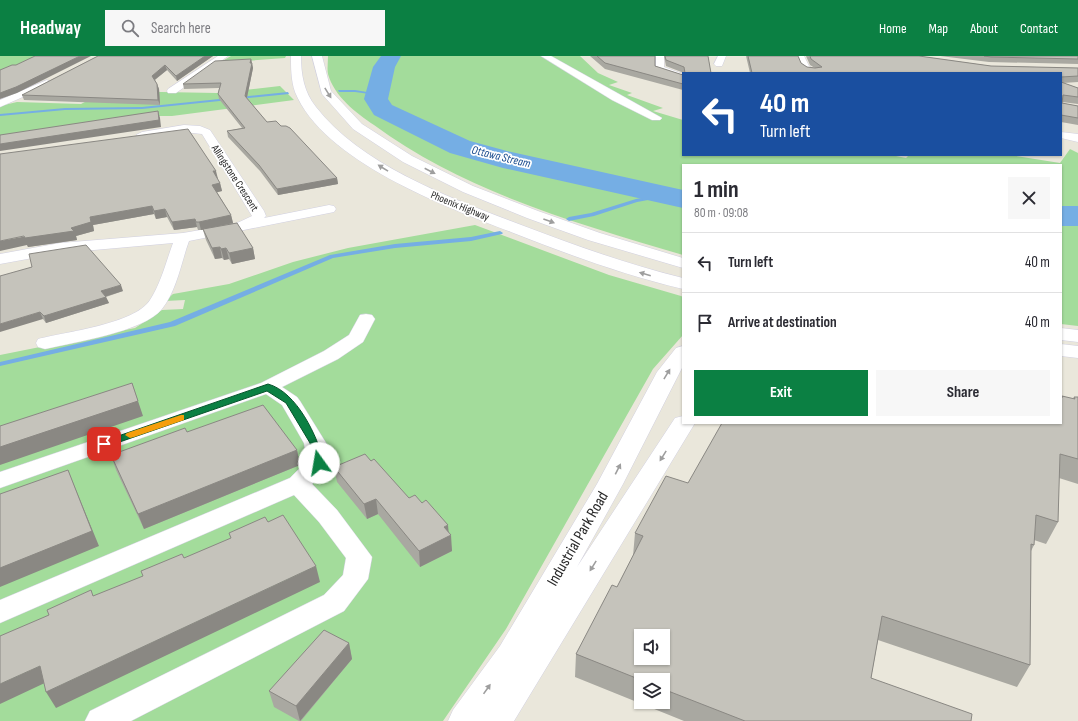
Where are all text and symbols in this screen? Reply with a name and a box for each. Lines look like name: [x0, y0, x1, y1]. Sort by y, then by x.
search box: [105, 10, 385, 46]
text: Headway: [20, 17, 81, 40]
icon: search: [119, 17, 141, 39]
text: Search here: [151, 19, 211, 38]
text: Home: [879, 20, 907, 37]
text: Map: [929, 20, 948, 37]
text: About: [970, 20, 998, 37]
text: Contact: [1020, 20, 1058, 37]
one-way arrow: [324, 87, 331, 99]
text: 40 m: [760, 87, 809, 120]
icon: left: [694, 88, 746, 140]
text: Turn left: [760, 121, 811, 142]
street label: Allingstone Crescent: [208, 142, 262, 214]
water label: Ottawa Stream: [470, 142, 532, 172]
one-way arrow: [378, 164, 388, 172]
one-way arrow: [424, 167, 435, 174]
text: 1 min: [694, 175, 739, 204]
button: close: [1008, 177, 1050, 219]
street label: Phoenix Highway: [429, 188, 492, 224]
text: 80 m · 09:08: [694, 205, 748, 221]
one-way arrow: [544, 218, 556, 224]
icon: left: [694, 252, 716, 274]
text: Turn left: [728, 253, 773, 272]
text: 40 m: [1025, 253, 1050, 272]
one-way arrow: [639, 271, 652, 277]
icon: arrive: [694, 312, 716, 334]
text: Arrive at destination: [728, 313, 837, 332]
text: 40 m: [1025, 313, 1050, 332]
one-way arrow: [664, 368, 671, 380]
button: Exit: [694, 370, 868, 416]
button: Share: [876, 370, 1050, 416]
pin: [87, 427, 121, 461]
icon: arrive: [93, 433, 115, 455]
position arrow: [298, 442, 340, 484]
one-way arrow: [659, 450, 666, 462]
one-way arrow: [615, 463, 621, 475]
street label: Industrial Park Road: [543, 488, 613, 590]
one-way arrow: [590, 560, 597, 572]
map controls: [634, 629, 670, 709]
button: sound: [634, 629, 670, 665]
button: layers: [634, 673, 670, 709]
one-way arrow: [483, 684, 491, 694]

